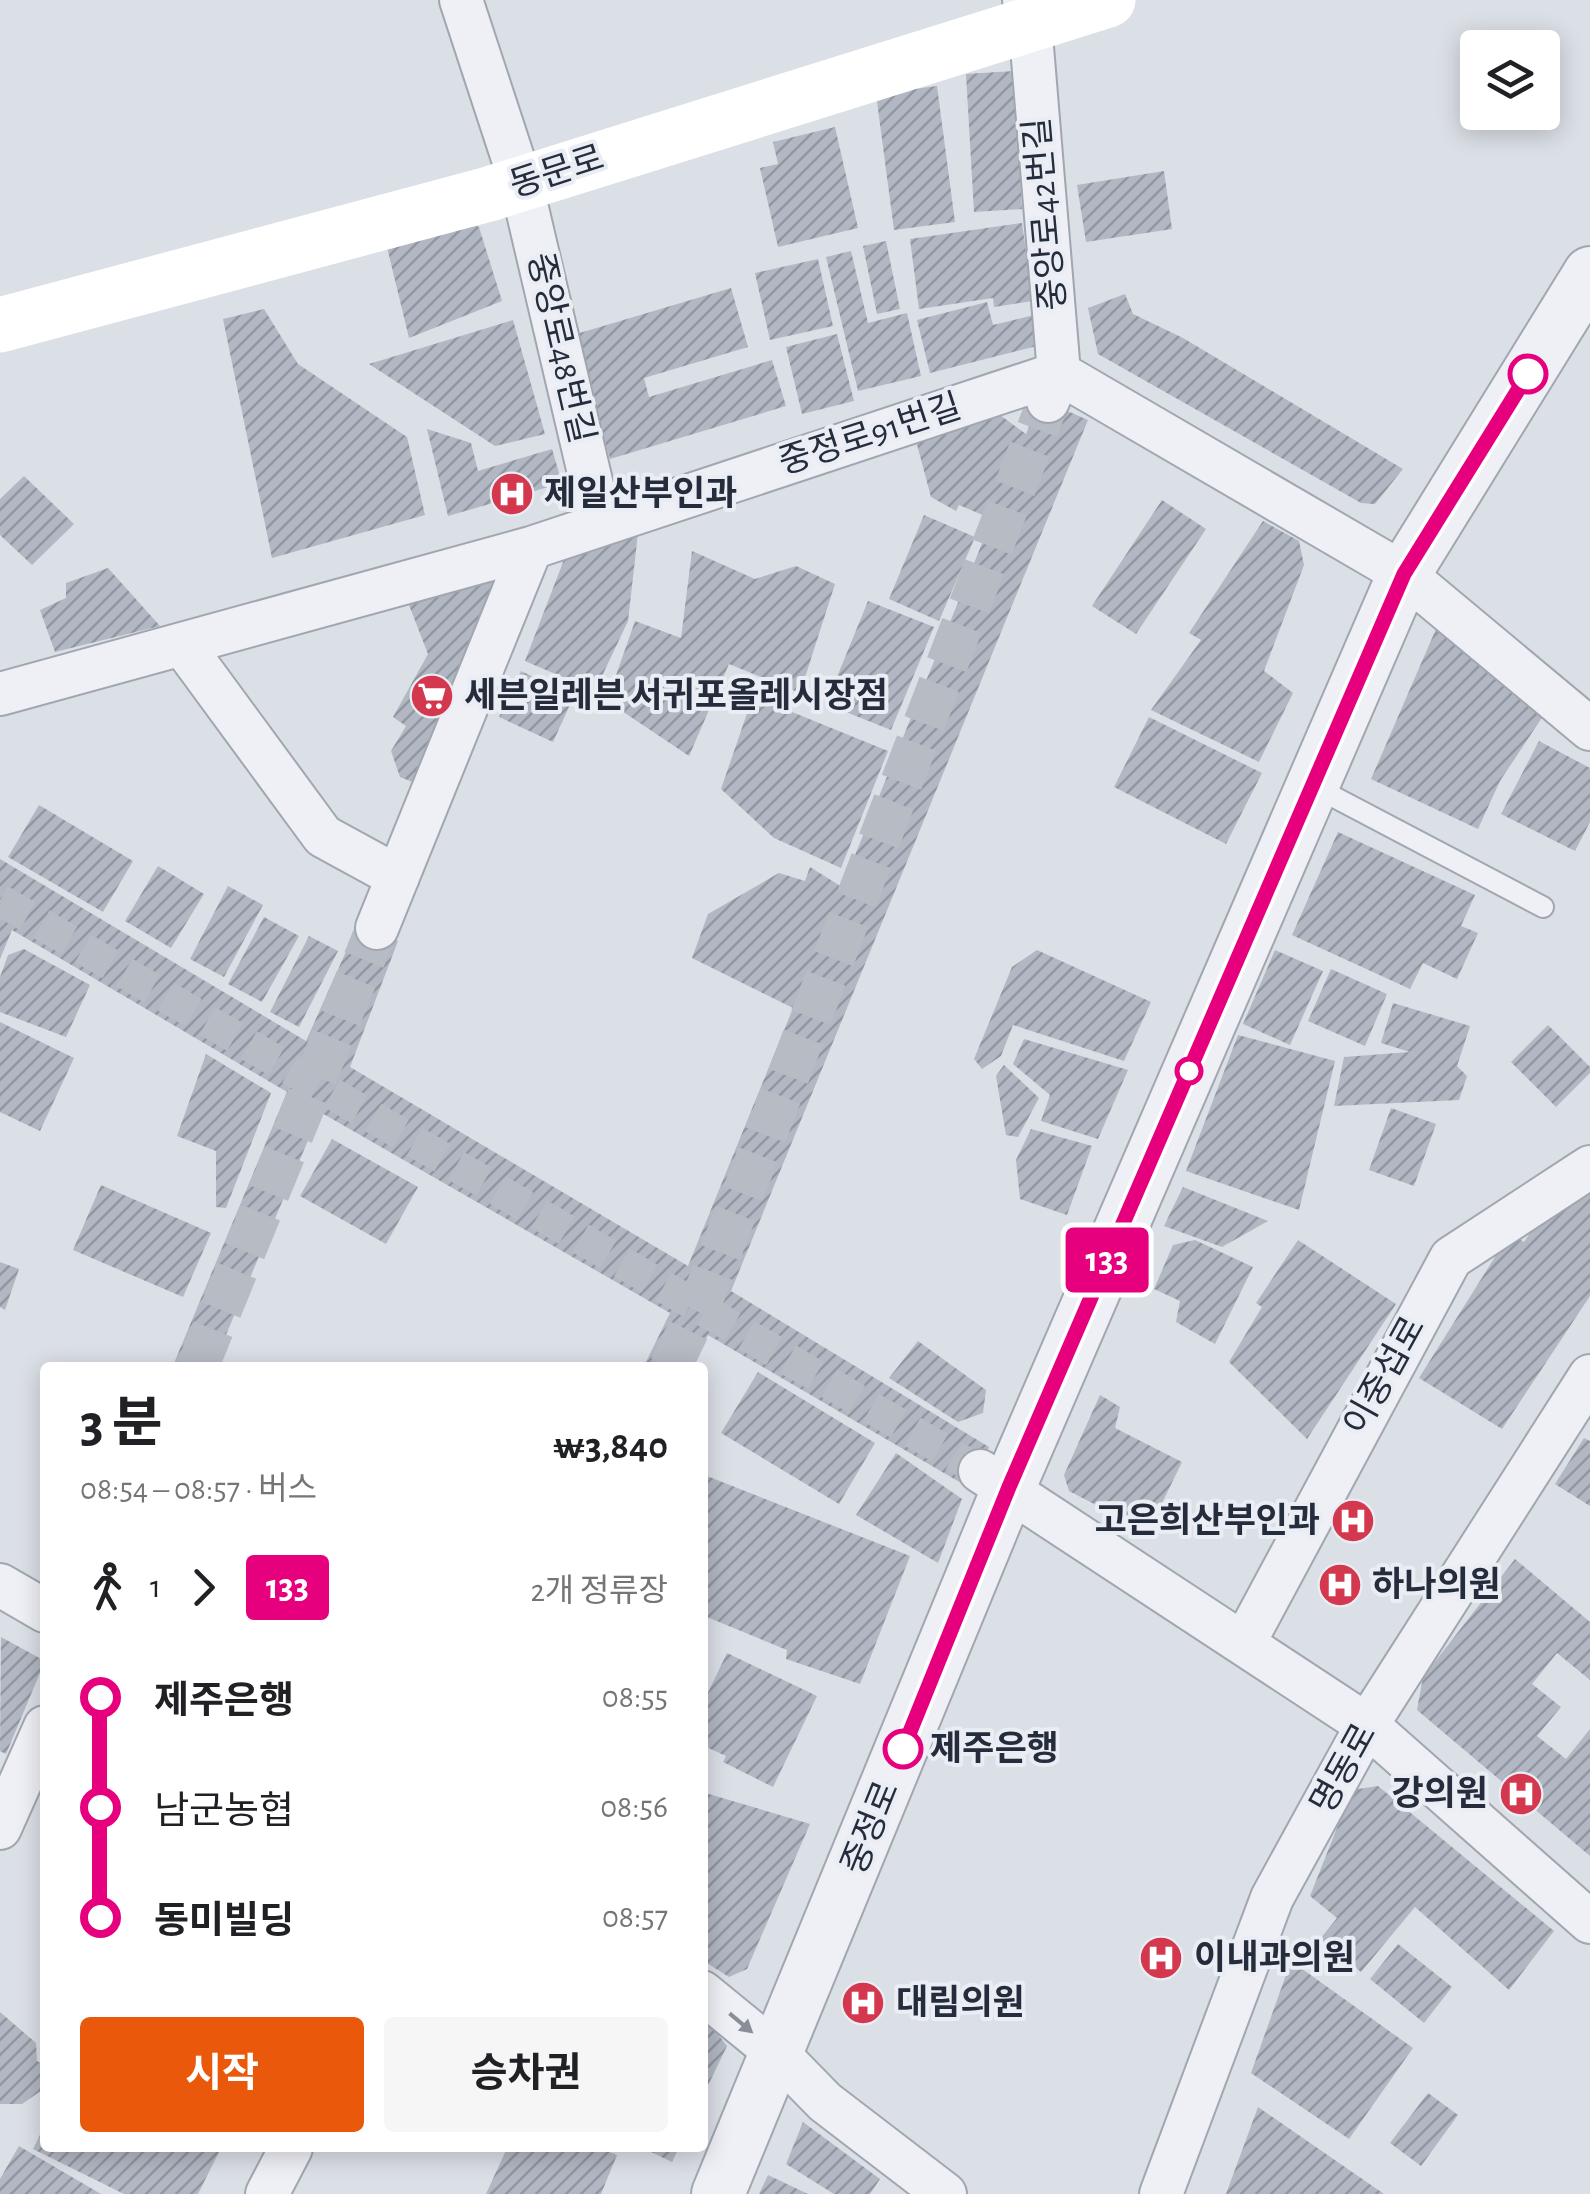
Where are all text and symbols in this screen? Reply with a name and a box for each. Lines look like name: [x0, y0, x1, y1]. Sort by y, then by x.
map controls: [1460, 30, 1560, 130]
button: layers: [1460, 30, 1560, 130]
street label: 중앙로42번길: [1019, 116, 1072, 312]
street label: 동문로: [506, 140, 608, 204]
street label: 중앙로48번길: [521, 249, 600, 447]
unlabelled marker: [1509, 355, 1547, 393]
street label: 중정로91번길: [774, 387, 966, 481]
hospital icon: 제일산부인과: [489, 471, 535, 517]
place label: 제일산부인과: [544, 475, 737, 512]
supermarket icon: 세븐일레븐 서귀포올레시장점: [409, 673, 455, 719]
place label: 세븐일레븐 서귀포올레시장점: [464, 677, 888, 714]
unlabelled marker: [1176, 1058, 1202, 1084]
line badge: 133: [1050, 1228, 1164, 1292]
text: 133: [1086, 1243, 1128, 1278]
street label: 이중섭로: [1338, 1311, 1432, 1441]
text: 3 분: [80, 1397, 163, 1452]
text: ₩3,840: [553, 1428, 668, 1466]
text: 08:54 – 08:57 · 버스: [80, 1473, 317, 1505]
hospital icon: 고은희산부인과: [1330, 1498, 1376, 1544]
place label: 고은희산부인과: [1095, 1502, 1320, 1539]
icon: walk: [80, 1560, 135, 1615]
icon: forward: [176, 1560, 231, 1615]
hospital icon: 하나의원: [1317, 1562, 1363, 1608]
place label: 하나의원: [1372, 1566, 1501, 1603]
text: 133: [266, 1570, 309, 1605]
text: 1: [150, 1571, 161, 1603]
text: 2개 정류장: [530, 1575, 668, 1607]
text: 08:55: [602, 1681, 668, 1713]
text: 제주은행: [154, 1683, 294, 1721]
street label: 명동로: [1304, 1717, 1383, 1820]
marker: 제주은행: [884, 1730, 922, 1768]
place label: 제주은행: [930, 1730, 1059, 1767]
hospital icon: 강의원: [1498, 1771, 1544, 1817]
place label: 강의원: [1391, 1775, 1488, 1812]
street label: 중정로: [835, 1776, 905, 1879]
text: 08:56: [600, 1791, 668, 1823]
text: 남군농협: [154, 1793, 294, 1831]
text: 08:57: [602, 1901, 668, 1933]
text: 동미빌딩: [154, 1903, 294, 1941]
hospital icon: 이내과의원: [1138, 1935, 1184, 1981]
place label: 이내과의원: [1194, 1939, 1355, 1976]
hospital icon: 대림의원: [840, 1980, 886, 2026]
place label: 대림의원: [896, 1984, 1025, 2021]
one-way arrow: [728, 2012, 753, 2033]
button: 시작: [80, 2017, 364, 2132]
button: 승차권: [384, 2017, 668, 2132]

